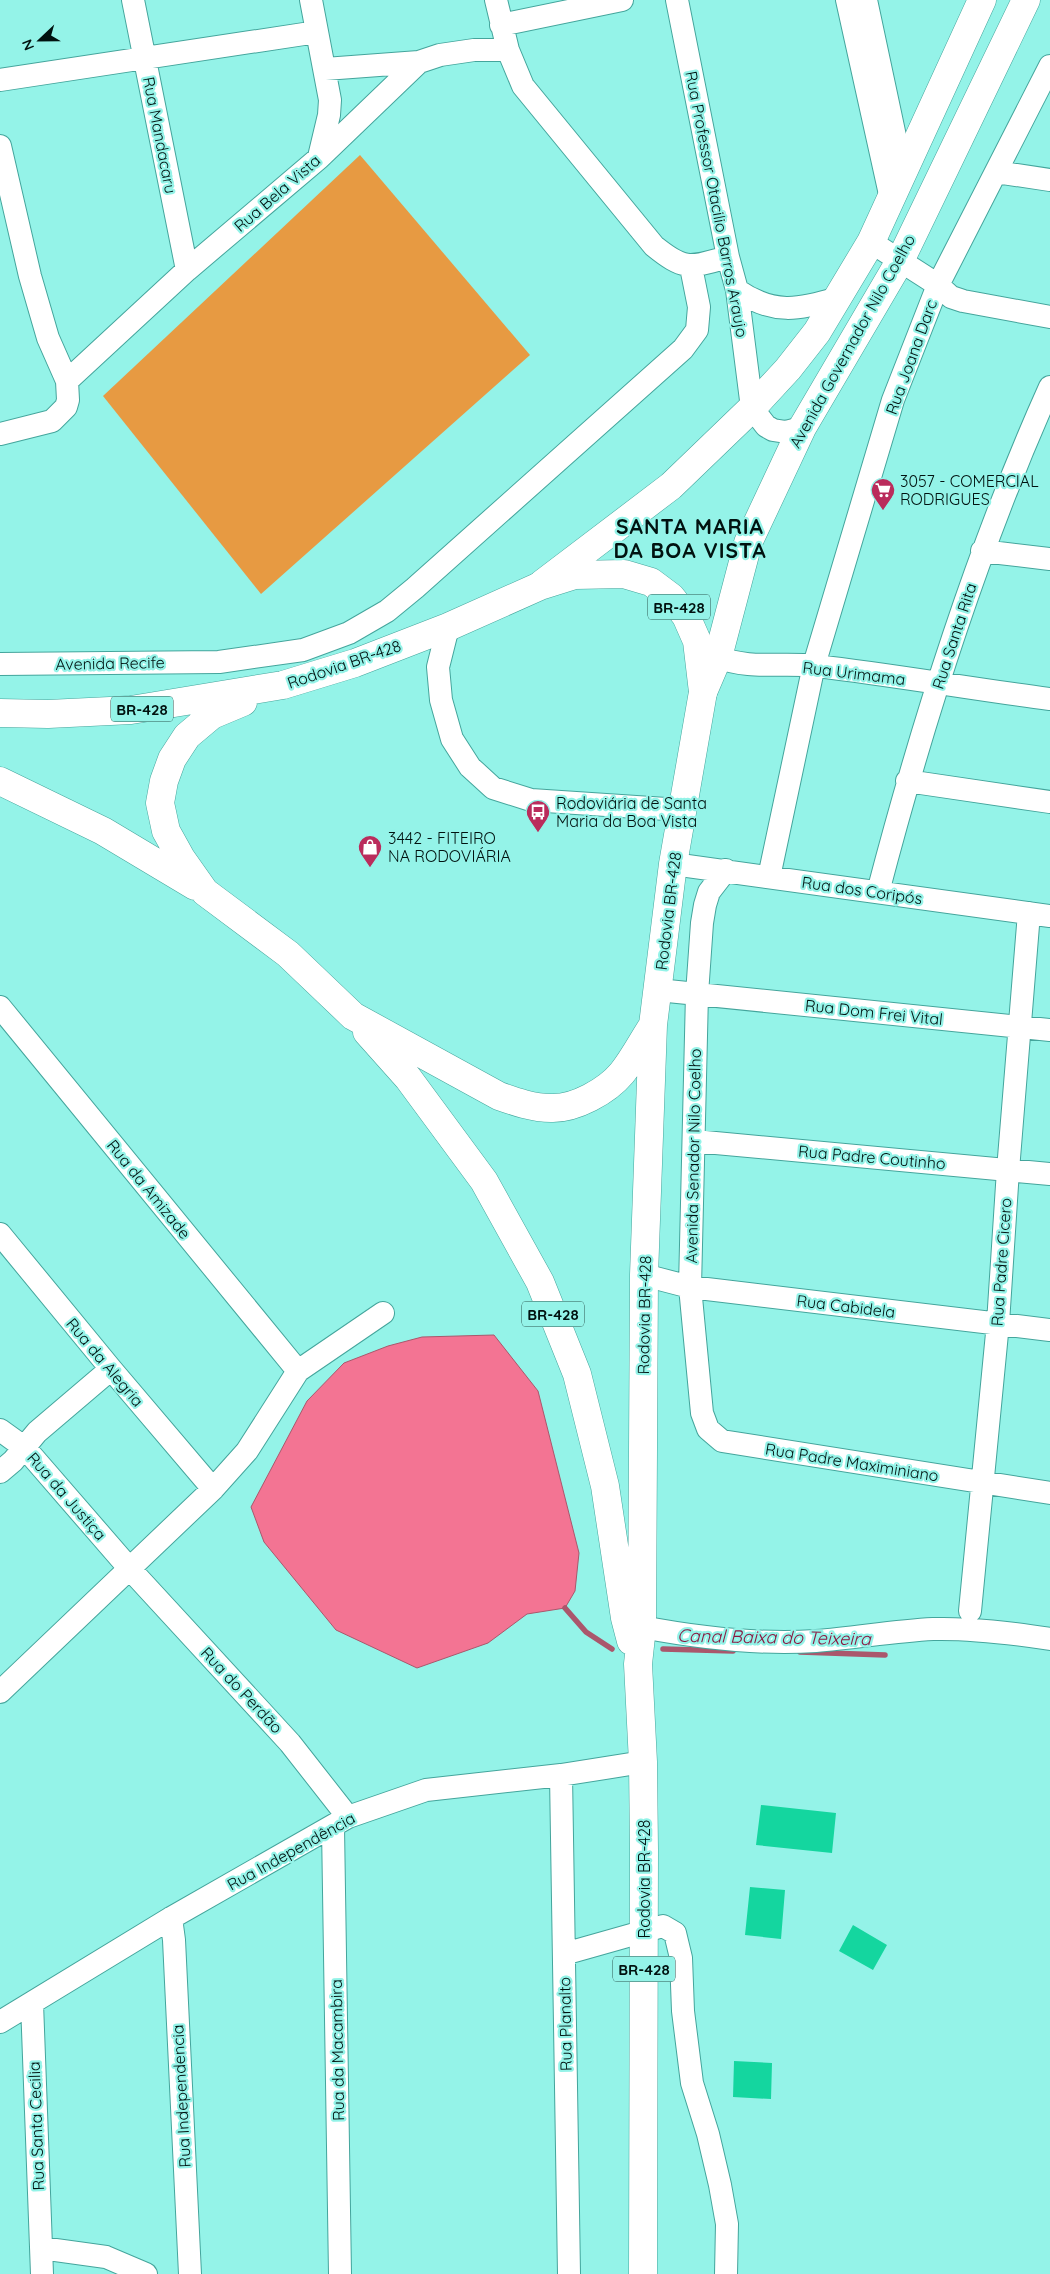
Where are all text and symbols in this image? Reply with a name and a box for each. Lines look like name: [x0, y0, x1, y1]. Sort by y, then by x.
north arrow: [15, 15, 65, 65]
text: N: [18, 37, 38, 53]
street label: Rua Professor Otacilio Barros Araujo: [681, 69, 753, 339]
street label: Rua Mandacaru: [139, 75, 181, 195]
street label: Rua Bela Vista: [230, 150, 324, 236]
street label: Avenida Governador Nilo Coelho: [785, 231, 919, 451]
street label: Rua Joana Darc: [881, 297, 941, 417]
place label: 3057 - COMERCIAL RODRIGUES: [900, 471, 1039, 509]
supermarket icon: 3057 - COMERCIAL RODRIGUES: [870, 477, 896, 511]
district label: SANTA MARIA DA BOA VISTA: [613, 513, 767, 563]
street label: Rua Santa Rita: [927, 580, 981, 692]
road number: BR-428: [648, 594, 710, 620]
street label: Rodovia BR-428: [285, 635, 403, 693]
street label: Avenida Recife: [55, 652, 165, 674]
street label: Rua Urimama: [802, 657, 906, 689]
road number: BR-428: [111, 696, 173, 722]
place label: Rodoviária de Santa Maria da Boa Vista: [556, 793, 707, 831]
bus stop icon: Rodoviária de Santa Maria da Boa Vista: [525, 799, 551, 833]
place label: 3442 - FITEIRO NA RODOVIÁRIA: [388, 828, 511, 866]
shop icon: 3442 - FITEIRO NA RODOVIÁRIA: [357, 834, 383, 868]
street label: Rodovia BR-428: [651, 851, 685, 971]
street label: Rua dos Coripós: [800, 872, 924, 908]
street label: Rua Dom Frei Vital: [804, 995, 944, 1029]
street label: Avenida Senador Nilo Coelho: [681, 1048, 705, 1264]
street label: Rua da Amizade: [103, 1135, 195, 1243]
street label: Rua Padre Coutinho: [797, 1141, 947, 1173]
street label: Rua Padre Cicero: [987, 1197, 1015, 1327]
street label: Rodovia BR-428: [633, 1255, 655, 1375]
street label: Rua Cabidela: [796, 1290, 896, 1322]
road number: BR-428: [522, 1302, 584, 1326]
street label: Rua da Alegria: [62, 1314, 148, 1410]
street label: Rua Padre Maximiniano: [764, 1438, 940, 1486]
street label: Rua da Justiça: [23, 1448, 111, 1544]
water label: Canal Baixa do Teixeira: [677, 1624, 872, 1650]
street label: Rua do Perdão: [197, 1643, 287, 1737]
street label: Rua Independência: [224, 1808, 358, 1894]
street label: Rodovia BR-428: [634, 1820, 654, 1938]
road number: BR-428: [613, 1956, 675, 1982]
street label: Rua Planalto: [554, 1977, 576, 2071]
street label: Rua da Macambira: [326, 1979, 348, 2121]
street label: Rua Independencia: [167, 2024, 195, 2168]
street label: Rua Santa Cecilia: [24, 2061, 48, 2191]

